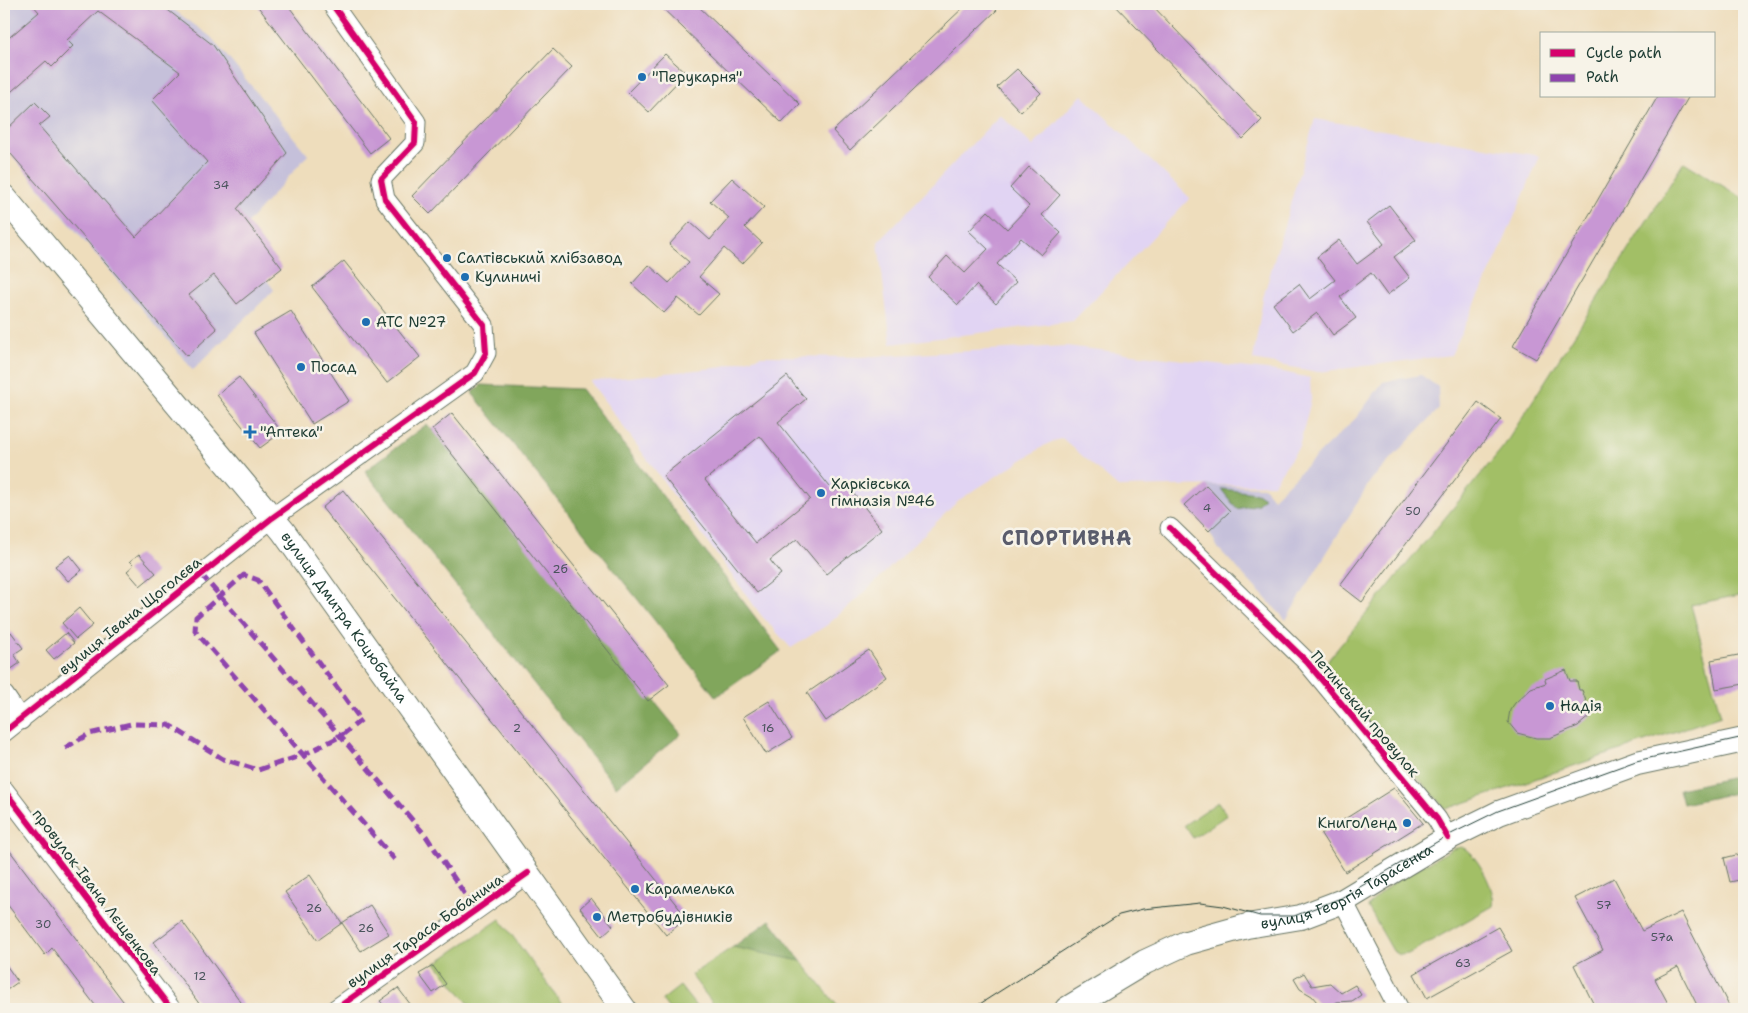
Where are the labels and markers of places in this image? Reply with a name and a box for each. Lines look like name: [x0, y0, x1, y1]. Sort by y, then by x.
place label: "Перукарня": [652, 67, 743, 87]
marker: "Перукарня": [636, 71, 648, 83]
place label: Салтівський хлібзавод: [457, 248, 623, 268]
marker: Салтівський хлібзавод: [441, 252, 453, 264]
place label: Кулиничі: [475, 267, 541, 287]
marker: Кулиничі: [459, 271, 471, 283]
place label: АТС №27: [376, 312, 446, 332]
marker: АТС №27: [360, 316, 372, 328]
place label: Посад: [311, 357, 357, 377]
marker: Посад: [295, 361, 307, 373]
place label: "Аптека": [260, 422, 323, 442]
marker: "Аптека": [244, 426, 256, 438]
place label: Харківська гімназія №46: [831, 474, 935, 511]
marker: Харківська гімназія №46: [815, 487, 827, 499]
place label: Надія: [1560, 696, 1602, 716]
marker: Надія: [1544, 700, 1556, 712]
place label: КнигоЛенд: [1318, 813, 1397, 833]
marker: КнигоЛенд: [1401, 817, 1413, 829]
place label: Карамелька: [645, 879, 735, 899]
marker: Карамелька: [629, 883, 641, 895]
place label: Метробудівників: [607, 907, 733, 927]
marker: Метробудівників: [591, 911, 603, 923]

